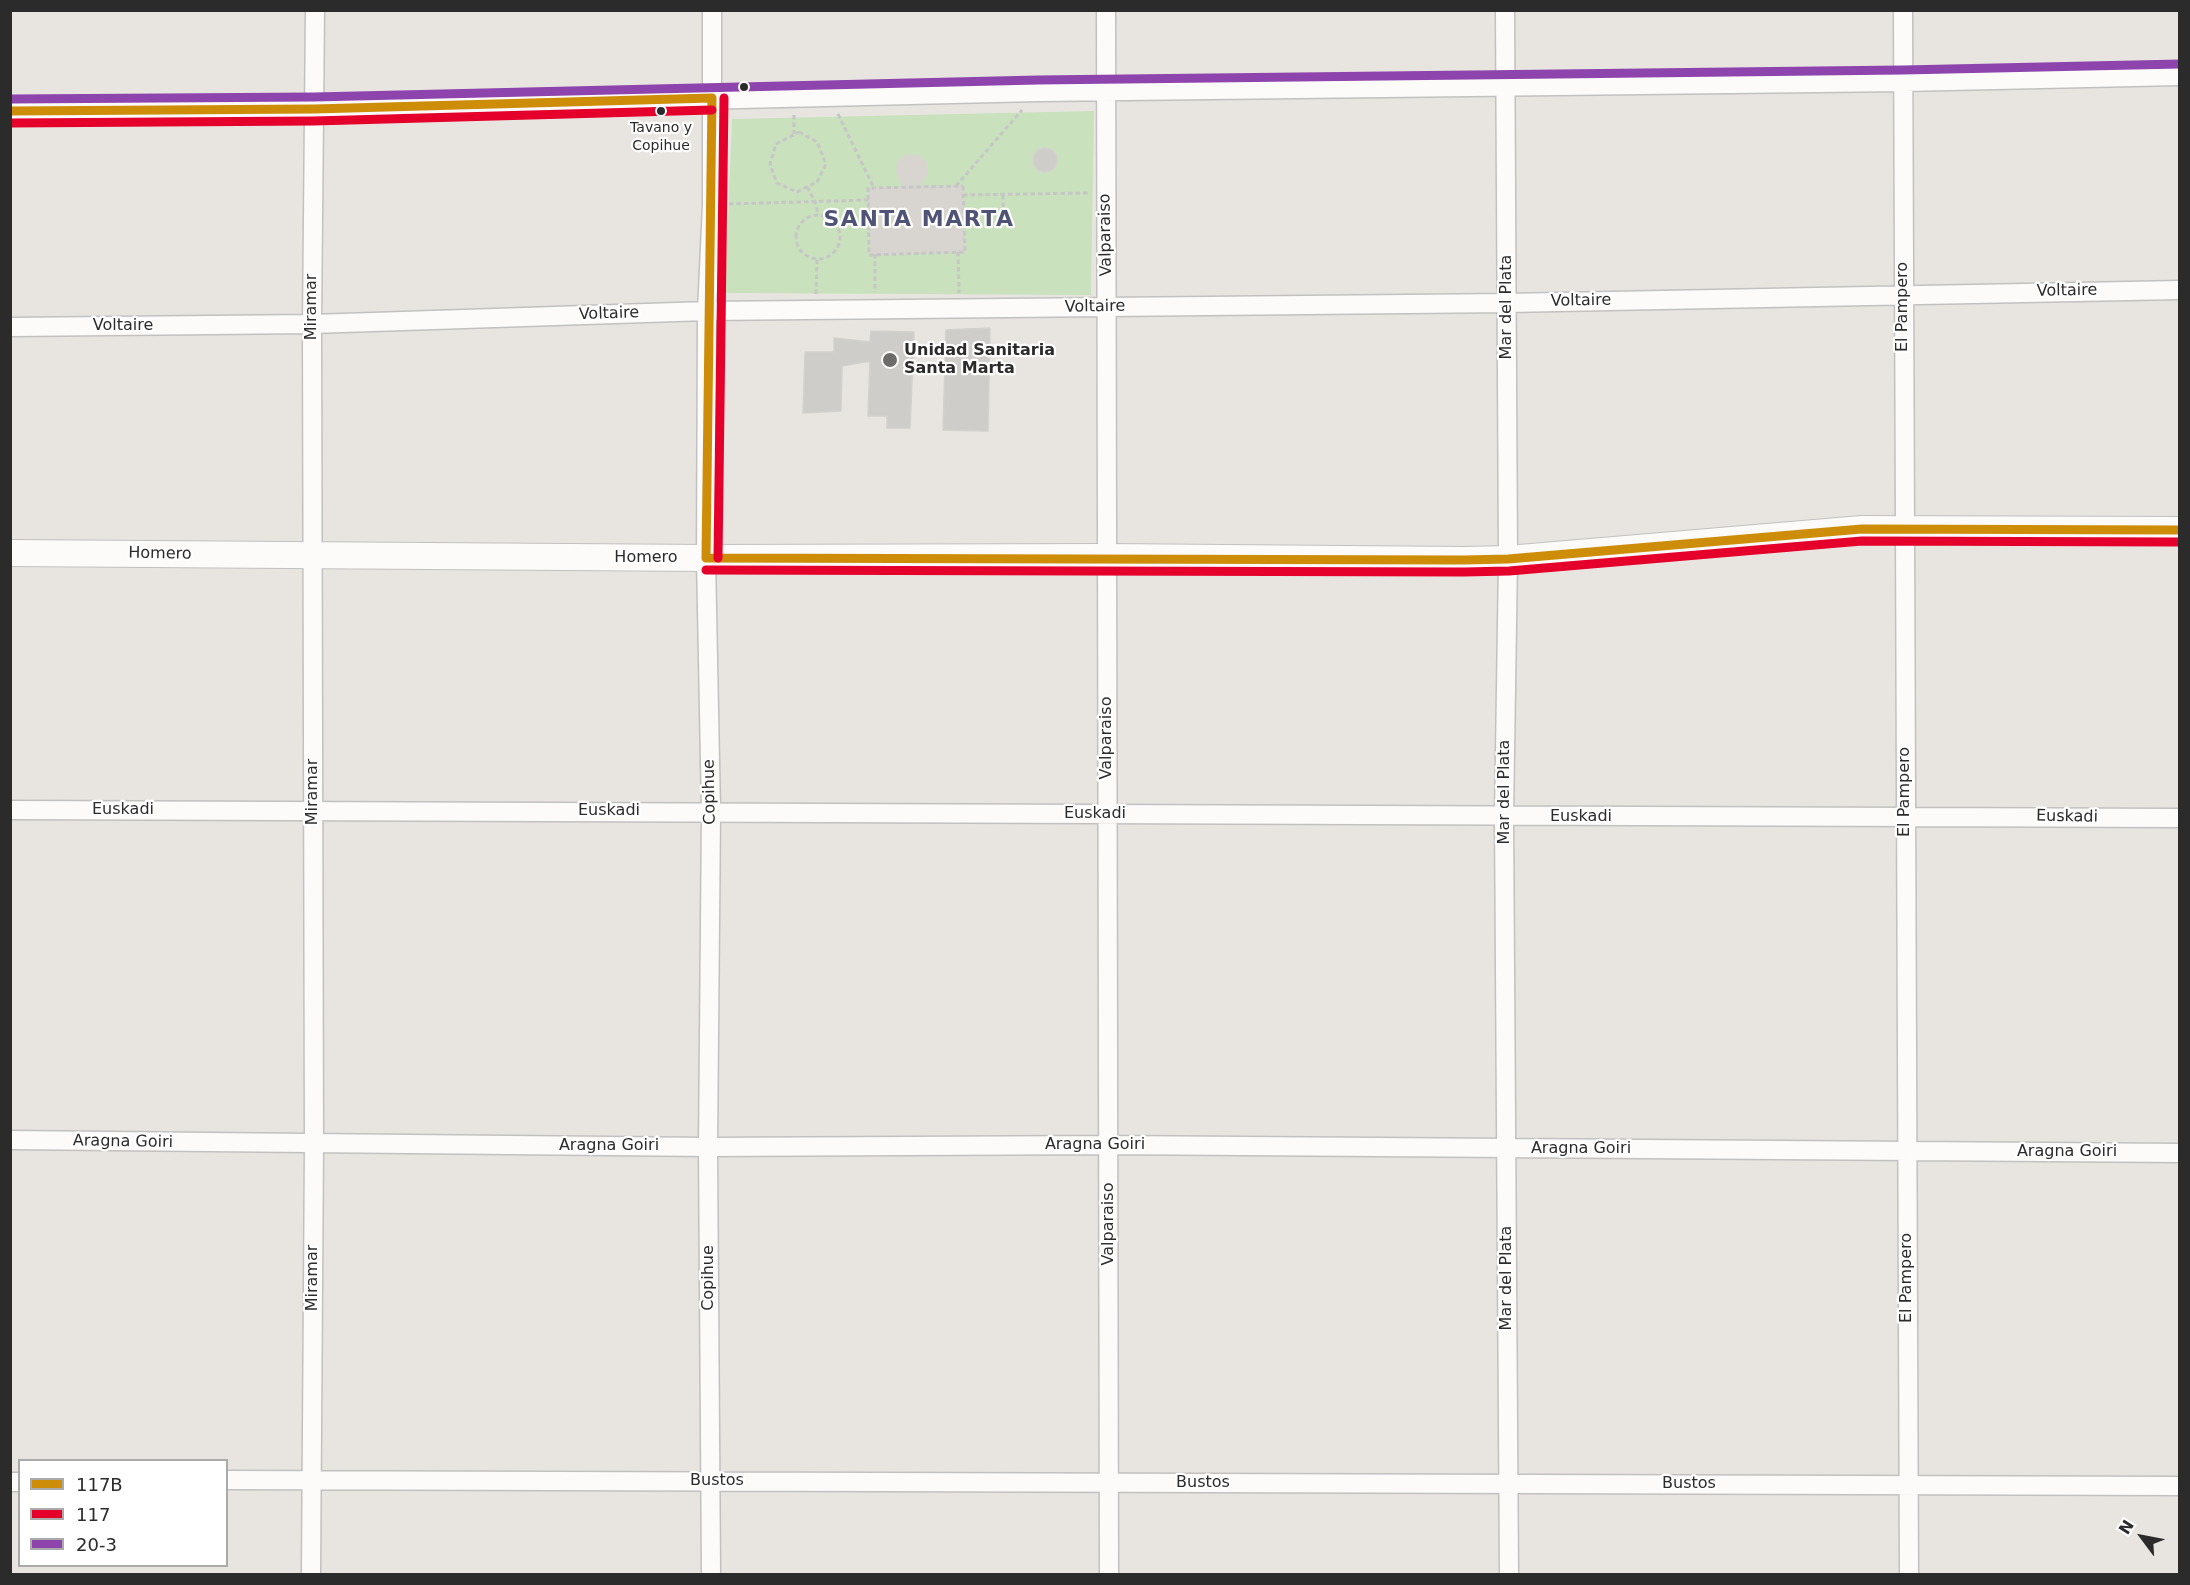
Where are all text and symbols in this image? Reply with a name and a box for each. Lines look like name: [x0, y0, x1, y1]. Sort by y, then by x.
unlabelled marker: [738, 81, 750, 93]
marker: Tavano y Copihue: [655, 105, 667, 117]
place label: Tavano y Copihue: [630, 120, 692, 152]
street label: Valparaiso: [1096, 193, 1116, 277]
district label: SANTA MARTA: [824, 207, 1014, 233]
street label: Mar del Plata: [1497, 255, 1517, 359]
street label: El Pampero: [1893, 262, 1913, 352]
street label: Miramar: [302, 274, 322, 340]
street label: Voltaire: [2037, 281, 2097, 301]
street label: Voltaire: [1551, 291, 1611, 311]
street label: Voltaire: [1065, 297, 1125, 317]
street label: Voltaire: [578, 303, 640, 325]
street label: Voltaire: [93, 316, 153, 336]
place label: Unidad Sanitaria Santa Marta: [904, 341, 1055, 379]
marker: Unidad Sanitaria Santa Marta: [881, 351, 899, 369]
street label: Homero: [128, 544, 192, 564]
street label: Homero: [614, 548, 678, 568]
street label: Valparaiso: [1097, 697, 1117, 779]
street label: Mar del Plata: [1495, 740, 1515, 844]
street label: El Pampero: [1895, 747, 1915, 837]
street label: Miramar: [303, 759, 323, 825]
street label: Copihue: [700, 759, 720, 825]
street label: Euskadi: [92, 800, 154, 820]
street label: Euskadi: [578, 801, 640, 821]
street label: Euskadi: [1064, 804, 1126, 824]
street label: Euskadi: [1550, 807, 1612, 827]
street label: Euskadi: [2036, 807, 2098, 827]
street label: Aragna Goiri: [73, 1132, 173, 1152]
street label: Aragna Goiri: [1045, 1135, 1145, 1155]
street label: Aragna Goiri: [559, 1136, 659, 1156]
street label: Aragna Goiri: [1531, 1139, 1631, 1159]
street label: Aragna Goiri: [2017, 1142, 2117, 1162]
street label: Valparaiso: [1099, 1183, 1119, 1265]
street label: Mar del Plata: [1497, 1226, 1517, 1330]
street label: El Pampero: [1897, 1233, 1917, 1323]
street label: Miramar: [303, 1245, 323, 1311]
street label: Copihue: [699, 1245, 719, 1311]
legend: [18, 1459, 228, 1567]
street label: Bustos: [690, 1471, 744, 1491]
street label: Bustos: [1176, 1473, 1230, 1493]
text: 117B: [76, 1474, 123, 1495]
street label: Bustos: [1662, 1474, 1716, 1494]
text: 117: [76, 1504, 110, 1525]
north arrow: [2112, 1507, 2172, 1567]
text: N: [2115, 1516, 2138, 1538]
text: 20-3: [76, 1534, 117, 1555]

